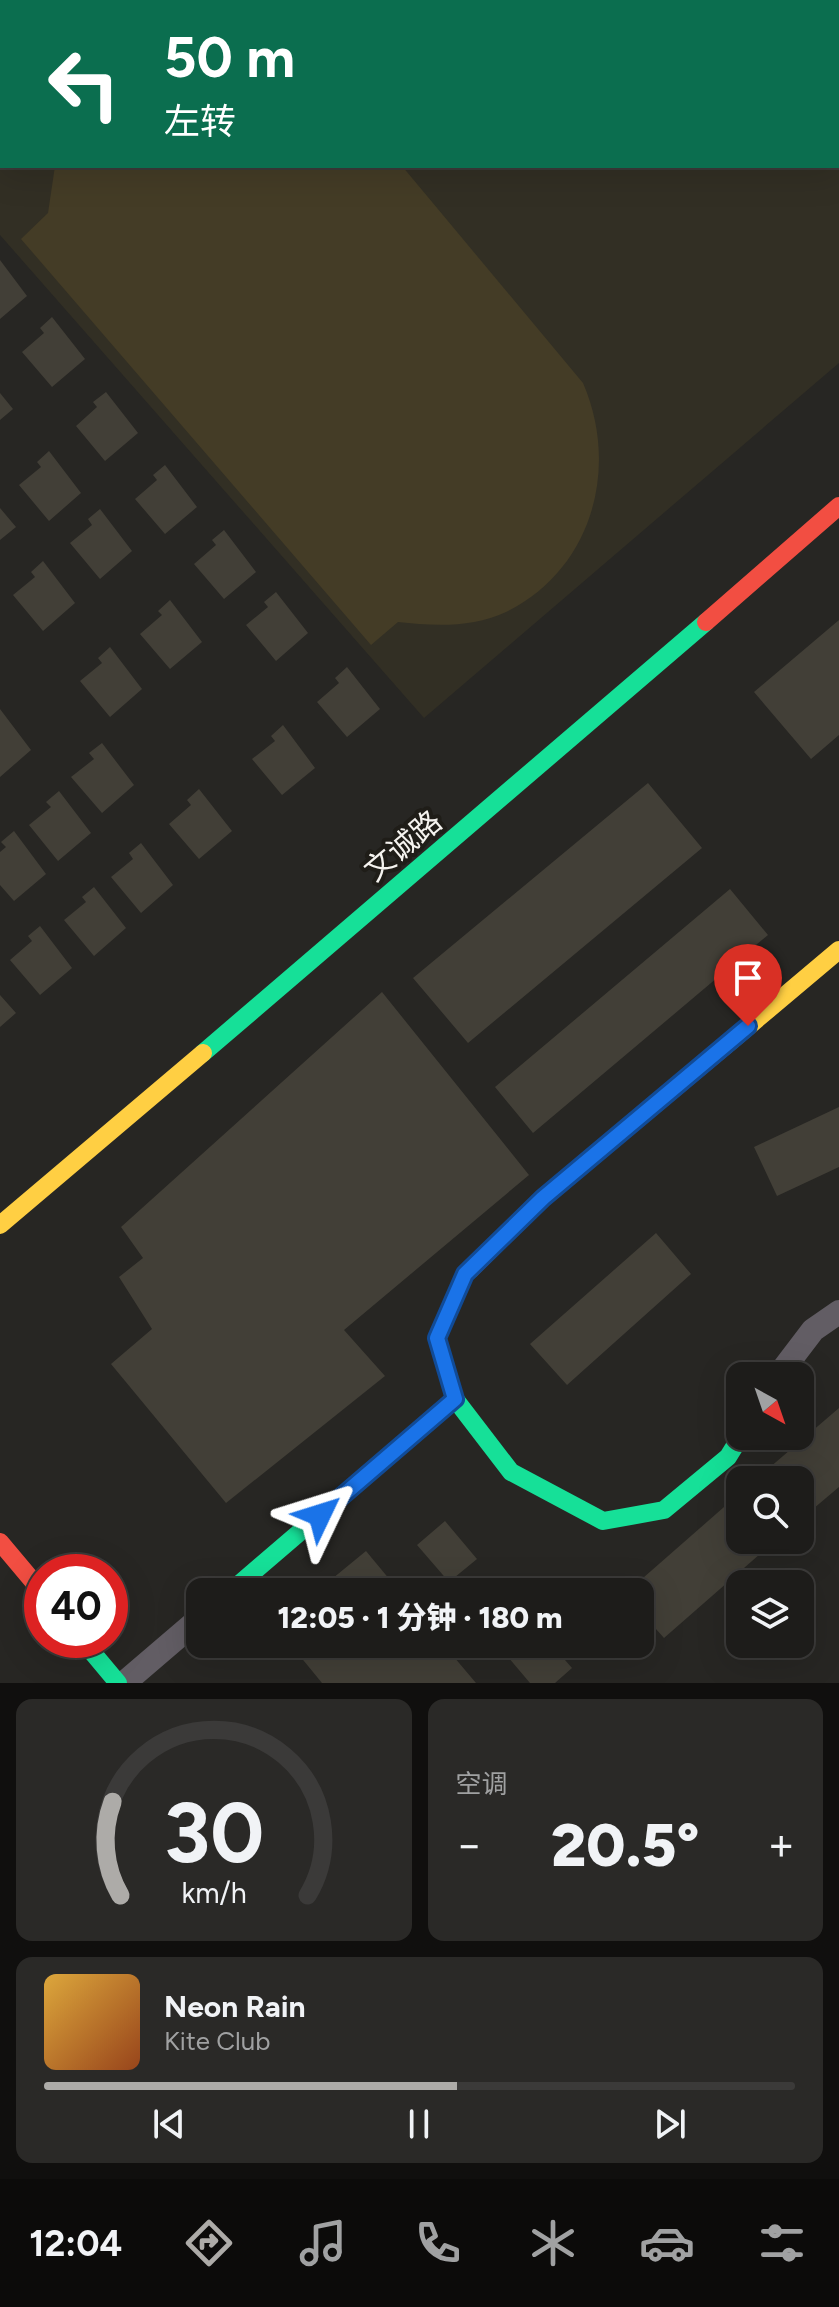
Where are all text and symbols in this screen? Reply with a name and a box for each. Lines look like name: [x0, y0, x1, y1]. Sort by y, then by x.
text: 50 m: [164, 24, 295, 91]
icon: left: [32, 32, 136, 136]
text: 左转: [164, 100, 236, 143]
street label: 文诚路: [356, 803, 449, 889]
pin: [714, 944, 782, 1026]
icon: arrive: [726, 956, 770, 1000]
north arrow: [726, 1362, 814, 1450]
map controls: [726, 1362, 814, 1658]
button: search: [726, 1466, 814, 1554]
position arrow: [278, 1473, 362, 1557]
speed limit sign: 40: [24, 1554, 128, 1658]
button: layers: [726, 1570, 814, 1658]
text: 12:05 · 1 分钟 · 180 m: [278, 1599, 563, 1636]
text: 空调: [456, 1768, 508, 1800]
text: 30: [164, 1783, 264, 1883]
text: 20.5°: [551, 1809, 699, 1881]
text: −: [456, 1818, 483, 1871]
text: +: [768, 1818, 795, 1871]
text: km/h: [181, 1876, 246, 1910]
text: Neon Rain: [164, 1988, 306, 2025]
text: Kite Club: [164, 2025, 270, 2057]
icon: previous: [147, 2102, 191, 2146]
icon: pause: [397, 2102, 441, 2146]
icon: next: [648, 2102, 692, 2146]
icon: directions: [181, 2215, 237, 2271]
icon: music: [295, 2215, 351, 2271]
icon: phone: [410, 2215, 466, 2271]
icon: climate: [525, 2215, 581, 2271]
icon: car: [639, 2215, 695, 2271]
icon: filters: [754, 2215, 810, 2271]
text: 12:04: [29, 2222, 122, 2265]

